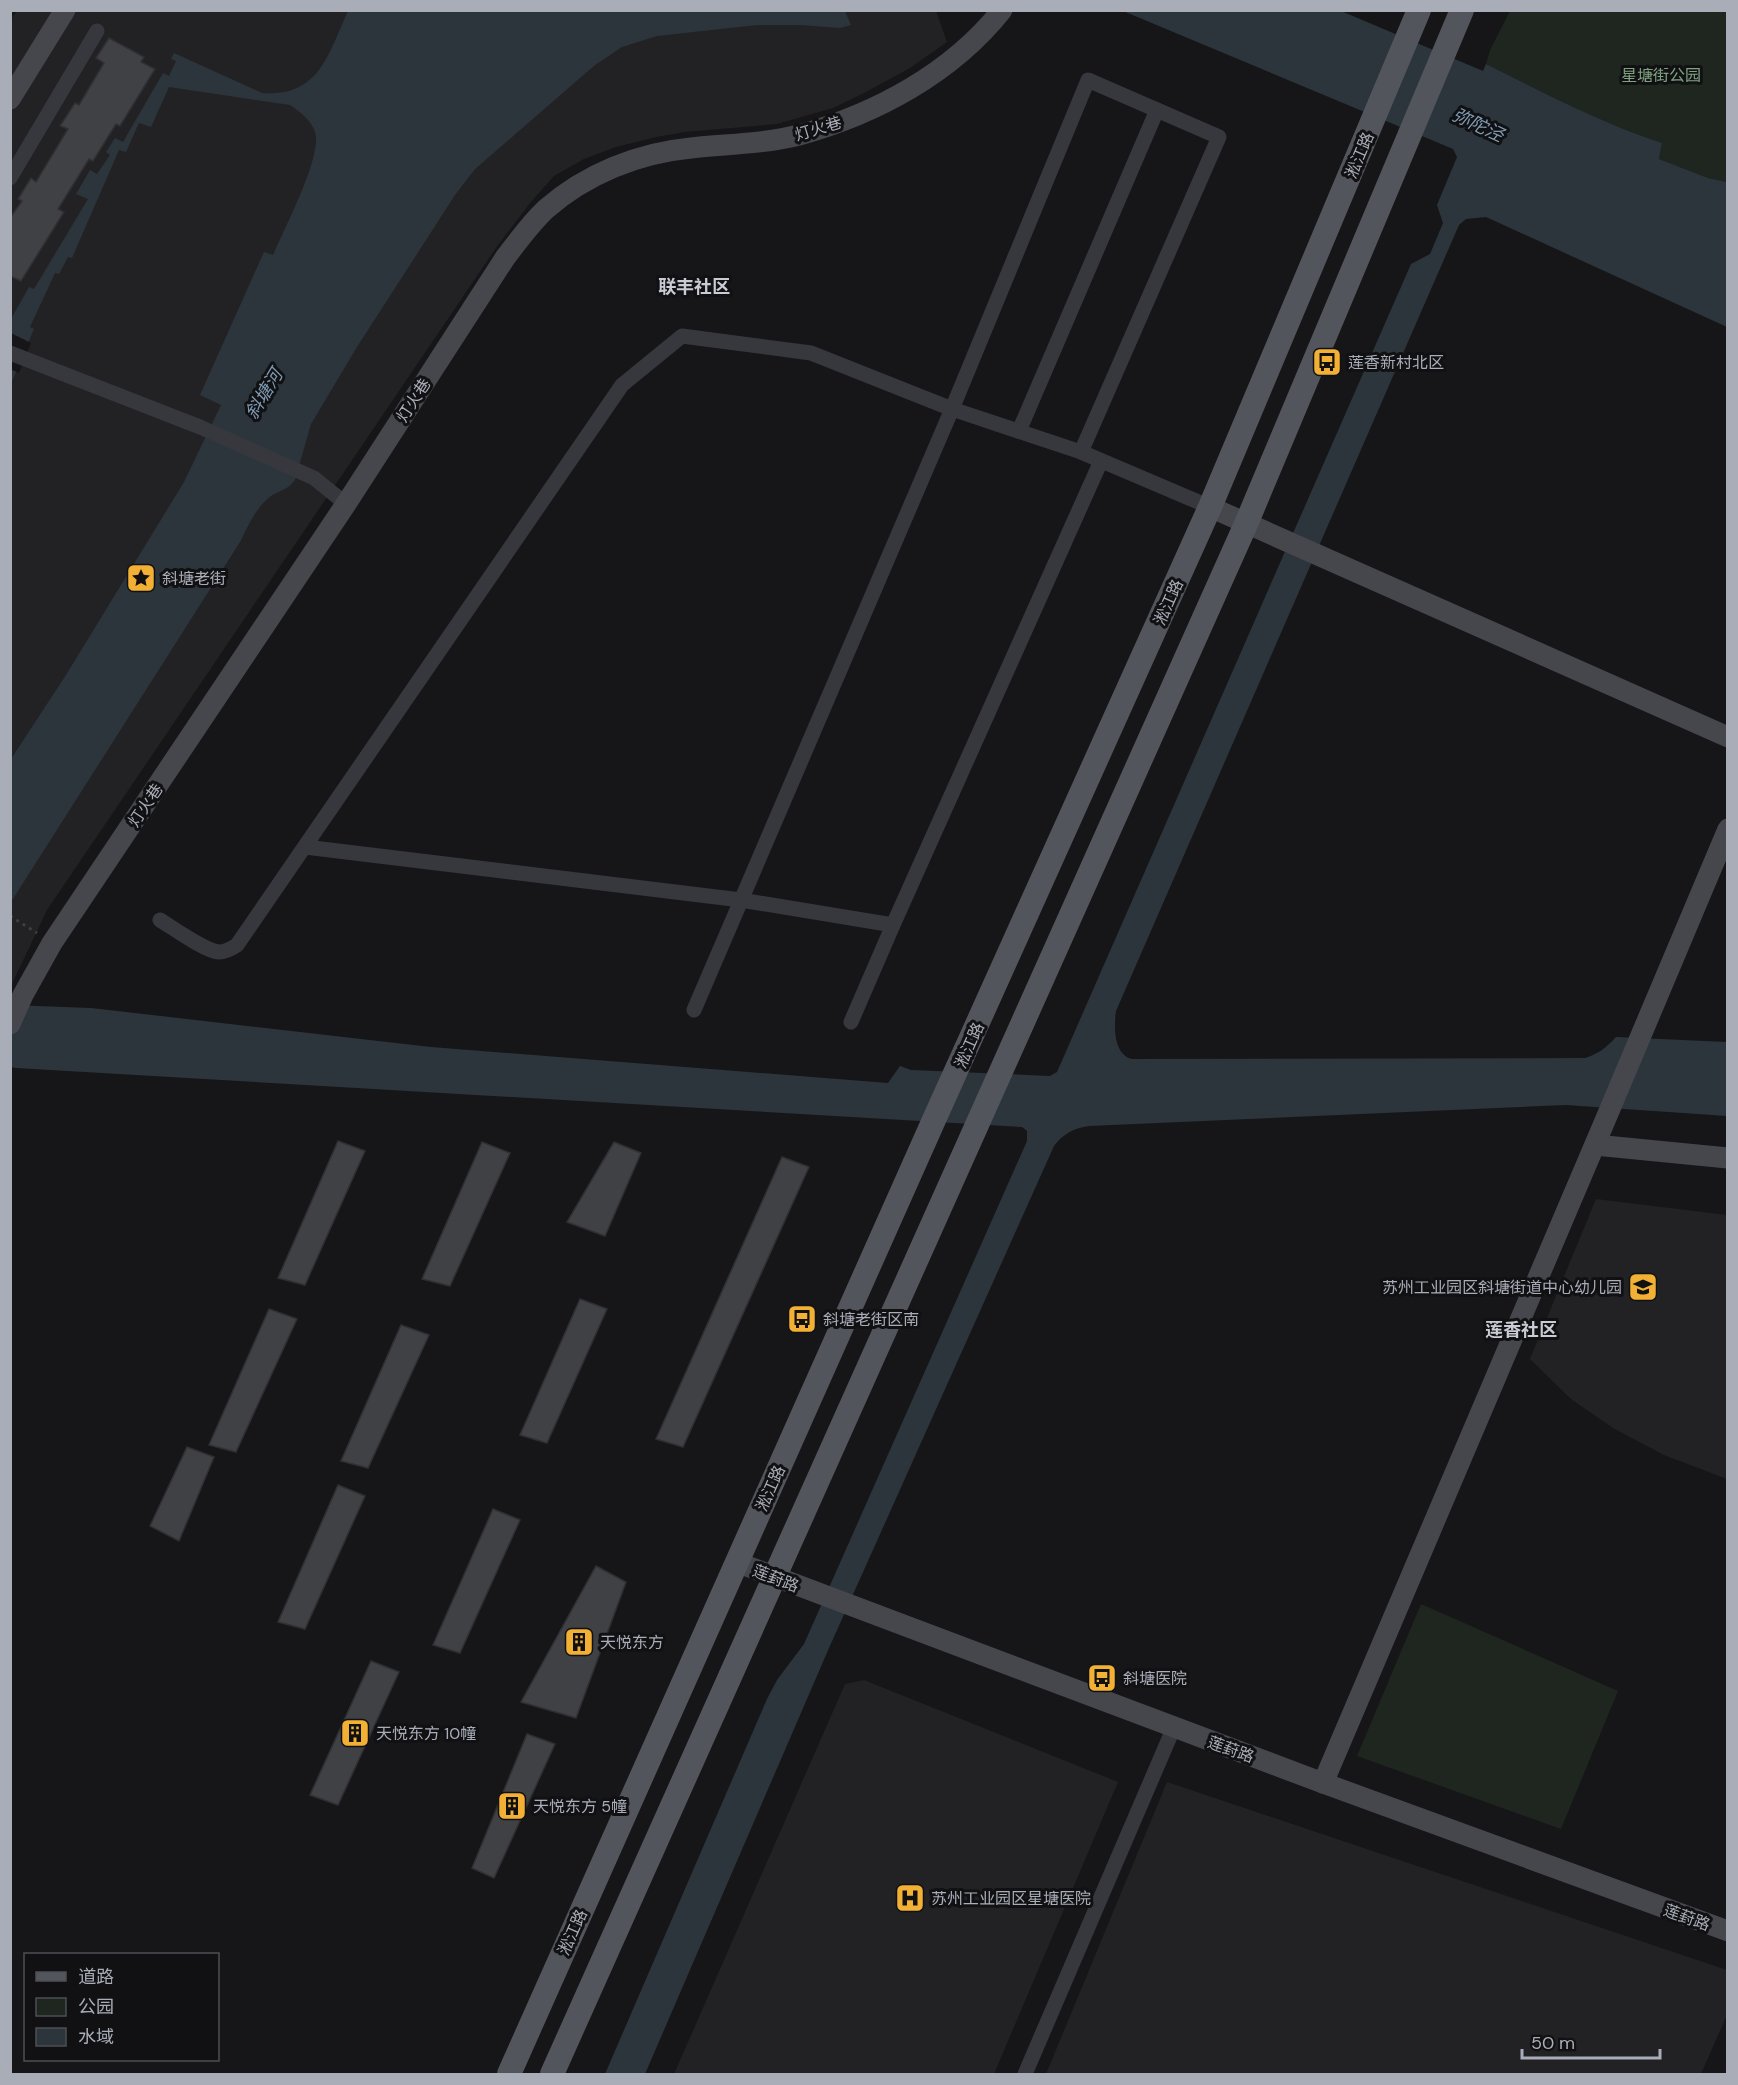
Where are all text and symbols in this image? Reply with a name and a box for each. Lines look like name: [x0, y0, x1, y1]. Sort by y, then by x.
park label: 星塘街公园: [1621, 65, 1701, 86]
water label: 弥陀泾: [1448, 103, 1509, 148]
street label: 灯火巷: [792, 111, 844, 146]
street label: 淞江路: [1340, 129, 1379, 181]
district label: 联丰社区: [658, 275, 730, 299]
bus stop icon: 莲香新村北区: [1311, 346, 1343, 378]
place label: 莲香新村北区: [1348, 352, 1444, 373]
water label: 斜塘河: [240, 362, 290, 423]
street label: 灯火巷: [392, 374, 435, 426]
place icon: 斜塘老街: [125, 562, 157, 594]
place label: 斜塘老街: [162, 568, 226, 589]
street label: 淞江路: [1149, 576, 1188, 628]
street label: 灯火巷: [123, 780, 168, 831]
street label: 淞江路: [950, 1019, 989, 1071]
school or university icon: 苏州工业园区斜塘街道中心幼儿园: [1627, 1271, 1659, 1303]
place label: 苏州工业园区斜塘街道中心幼儿园: [1382, 1277, 1622, 1298]
bus stop icon: 斜塘老街区南: [786, 1303, 818, 1335]
place label: 斜塘老街区南: [823, 1309, 919, 1330]
district label: 莲香社区: [1485, 1318, 1557, 1342]
street label: 淞江路: [751, 1462, 790, 1514]
street label: 莲葑路: [750, 1560, 802, 1597]
building icon: 天悦东方: [563, 1626, 595, 1658]
place label: 天悦东方: [600, 1632, 664, 1653]
bus stop icon: 斜塘医院: [1086, 1662, 1118, 1694]
place label: 斜塘医院: [1123, 1668, 1187, 1689]
building icon: 天悦东方 10幢: [339, 1717, 371, 1749]
place label: 天悦东方 10幢: [376, 1723, 476, 1744]
street label: 莲葑路: [1205, 1731, 1257, 1768]
building icon: 天悦东方 5幢: [496, 1790, 528, 1822]
place label: 天悦东方 5幢: [533, 1796, 627, 1817]
hospital icon: 苏州工业园区星塘医院: [894, 1882, 926, 1914]
place label: 苏州工业园区星塘医院: [931, 1888, 1091, 1909]
street label: 莲葑路: [1661, 1899, 1713, 1936]
street label: 淞江路: [553, 1906, 592, 1958]
legend: [24, 1953, 219, 2061]
text: 道路: [78, 1965, 114, 1989]
text: 公园: [78, 1995, 114, 2019]
scale bar: [1522, 2022, 1660, 2060]
text: 水域: [78, 2025, 114, 2049]
text: 50 m: [1531, 2031, 1575, 2055]

